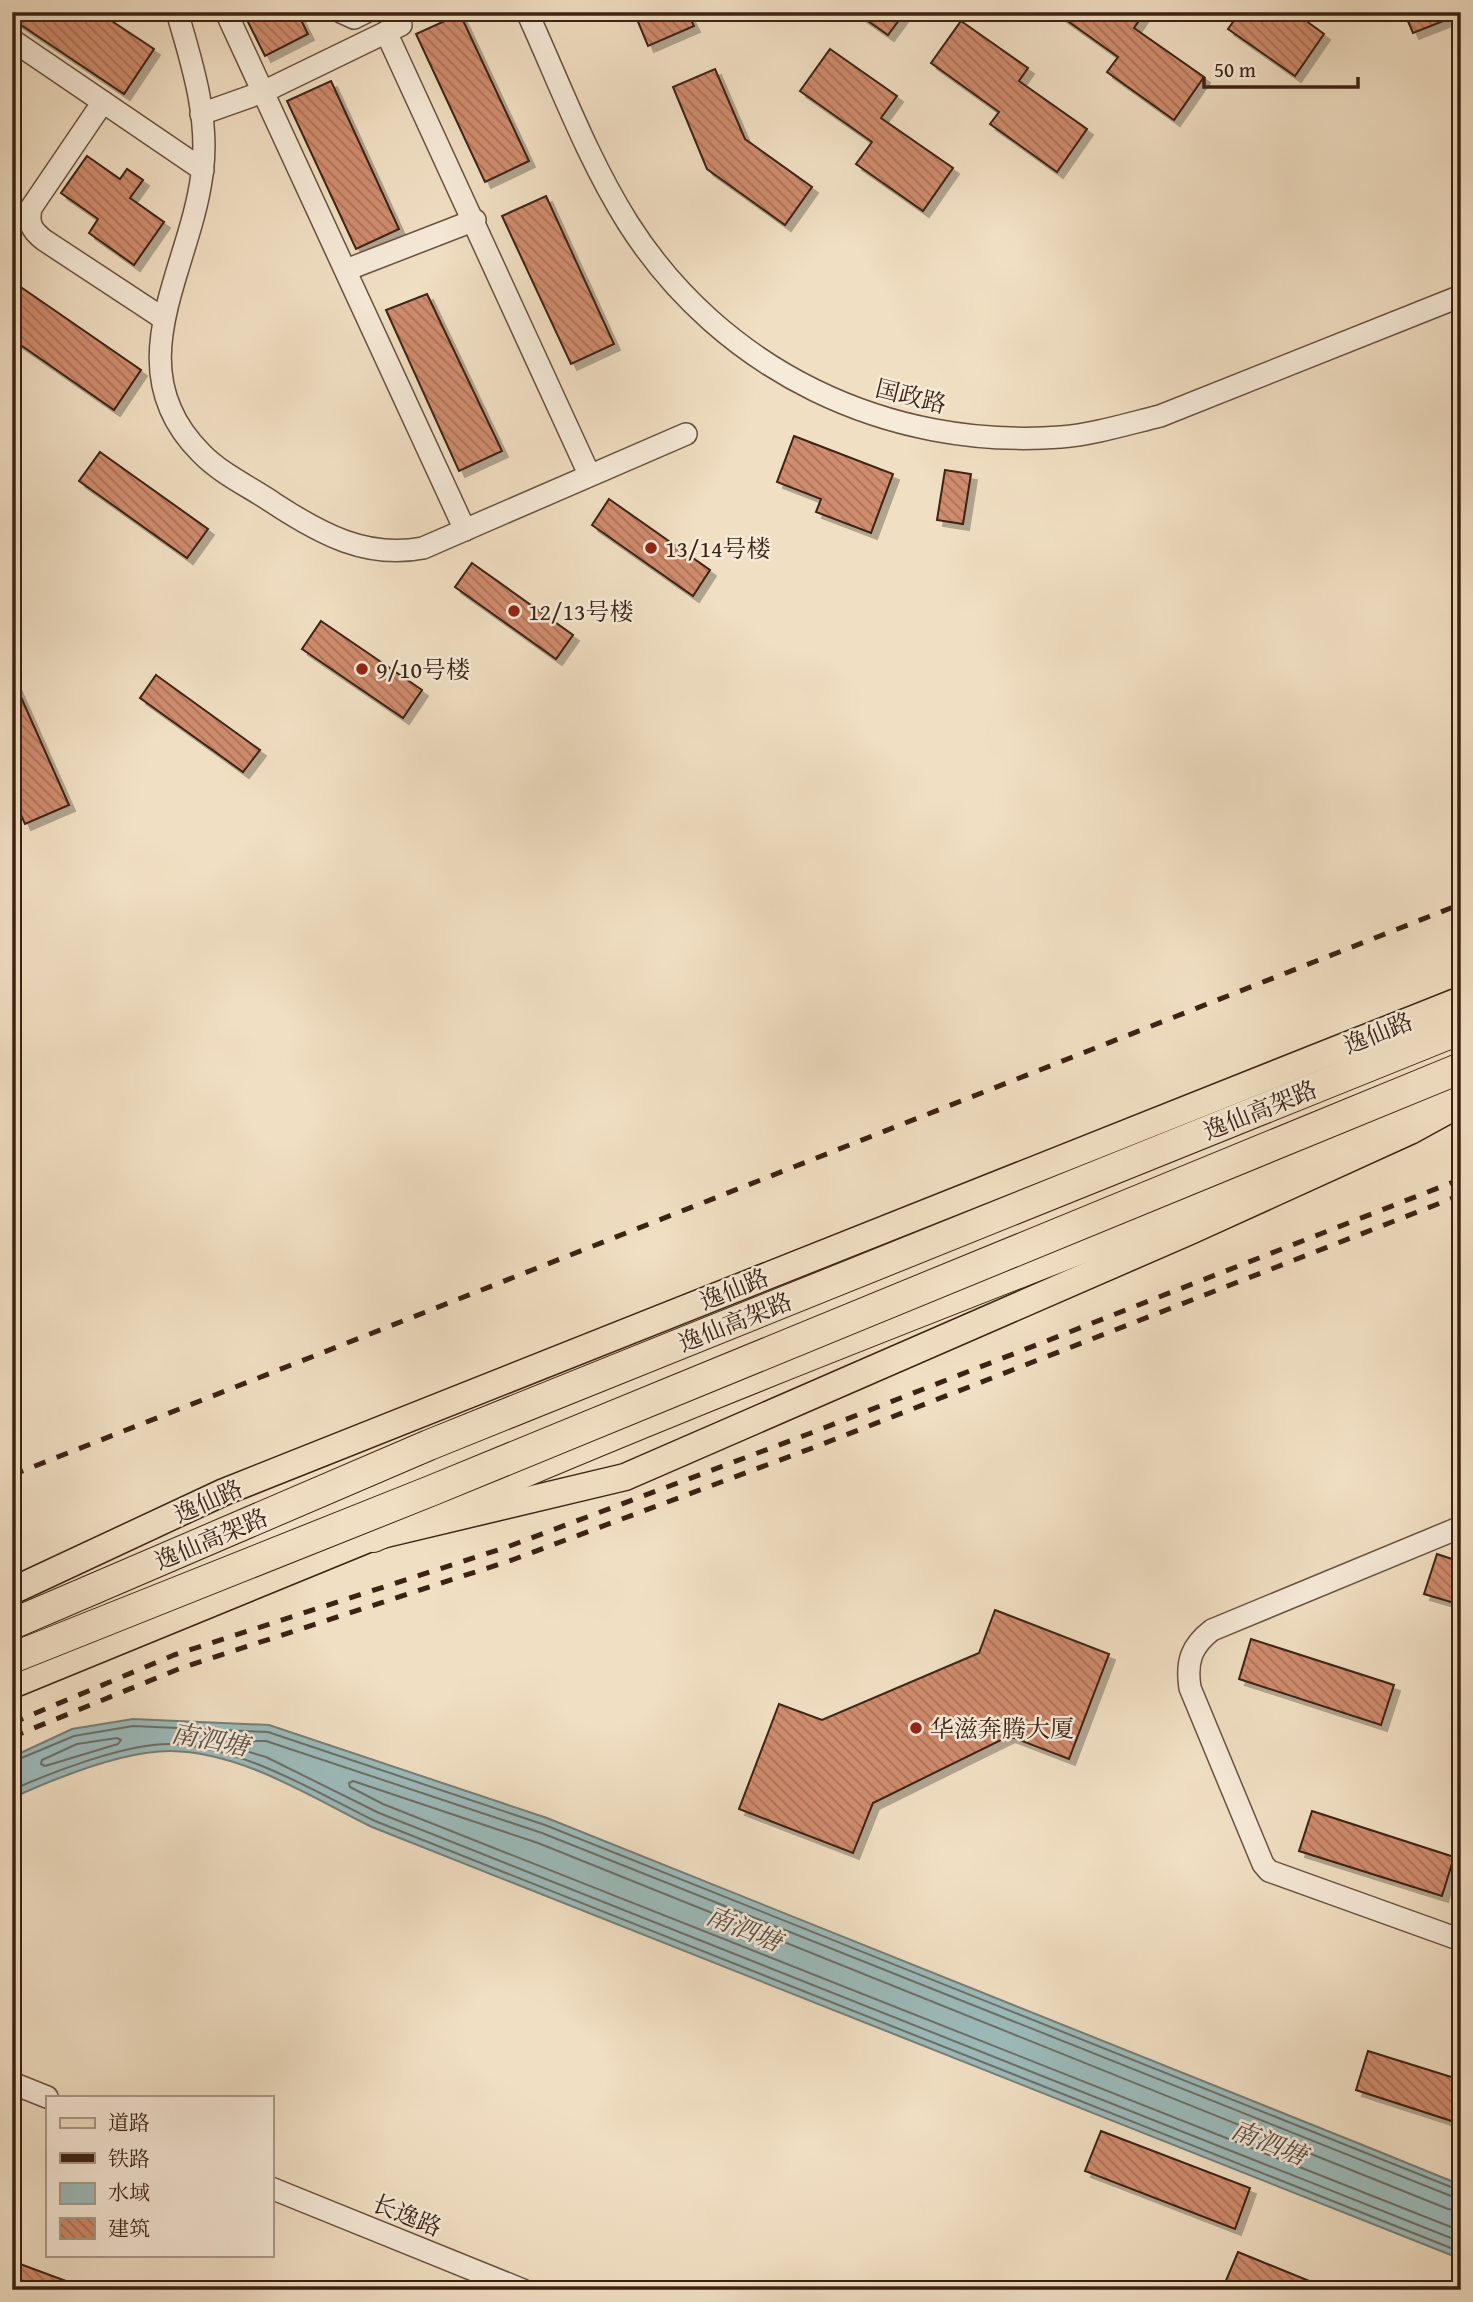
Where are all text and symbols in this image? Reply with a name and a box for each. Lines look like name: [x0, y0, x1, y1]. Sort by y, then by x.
scale bar: [1204, 46, 1358, 90]
text: 50 m: [1214, 54, 1256, 85]
street label: 国政路: [872, 370, 950, 422]
place label: 13/14号楼: [665, 531, 771, 566]
marker: 13/14号楼: [643, 540, 659, 556]
place label: 12/13号楼: [528, 594, 634, 629]
marker: 12/13号楼: [506, 603, 522, 619]
place label: 9/10号楼: [376, 652, 470, 687]
marker: 9/10号楼: [354, 661, 370, 677]
street label: 逸仙路: [1338, 1003, 1418, 1063]
street label: 逸仙高架路: [1198, 1071, 1322, 1149]
street label: 逸仙路: [694, 1259, 774, 1319]
street label: 逸仙高架路: [673, 1283, 797, 1361]
street label: 逸仙路: [168, 1470, 248, 1532]
street label: 逸仙高架路: [149, 1499, 273, 1579]
place label: 华滋奔腾大厦: [930, 1711, 1074, 1746]
water label: 南泗塘: [168, 1712, 256, 1766]
marker: 华滋奔腾大厦: [908, 1720, 924, 1736]
water label: 南泗塘: [701, 1895, 791, 1962]
legend: [46, 2096, 273, 2256]
text: 道路: [108, 2107, 150, 2138]
water label: 南泗塘: [1226, 2109, 1316, 2176]
text: 铁路: [108, 2143, 150, 2174]
text: 水域: [108, 2177, 150, 2208]
street label: 长逸路: [367, 2185, 447, 2245]
text: 建筑: [108, 2213, 150, 2244]

